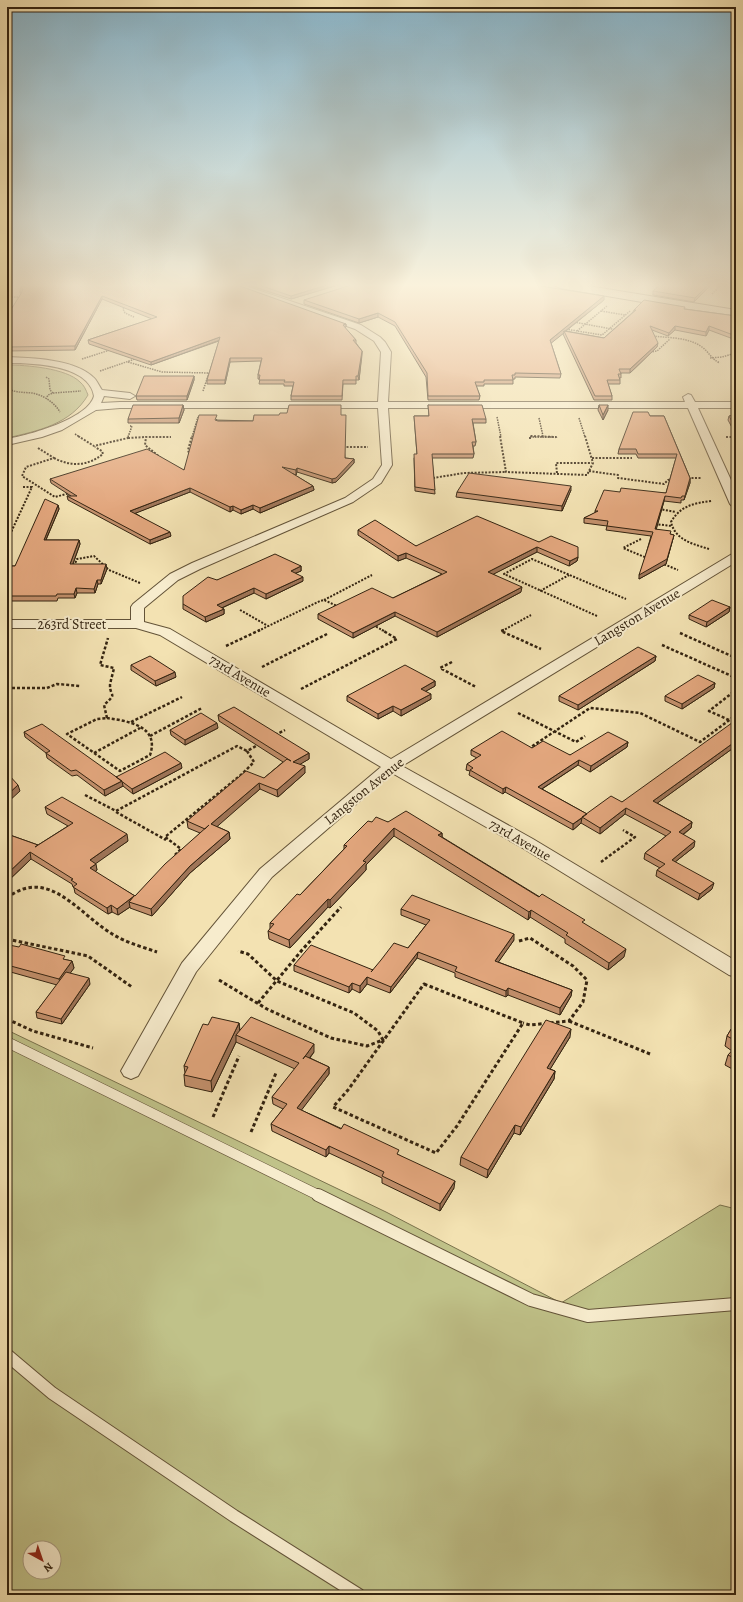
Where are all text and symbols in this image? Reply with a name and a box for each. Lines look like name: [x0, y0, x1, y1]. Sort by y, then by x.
street label: Langston Avenue: [590, 584, 684, 650]
street label: 263rd Street: [38, 615, 107, 634]
street label: 73rd Avenue: [206, 650, 274, 702]
street label: Langston Avenue: [320, 753, 408, 829]
street label: 73rd Avenue: [485, 815, 555, 865]
north arrow: [22, 1540, 62, 1580]
text: N: [40, 1559, 56, 1576]

